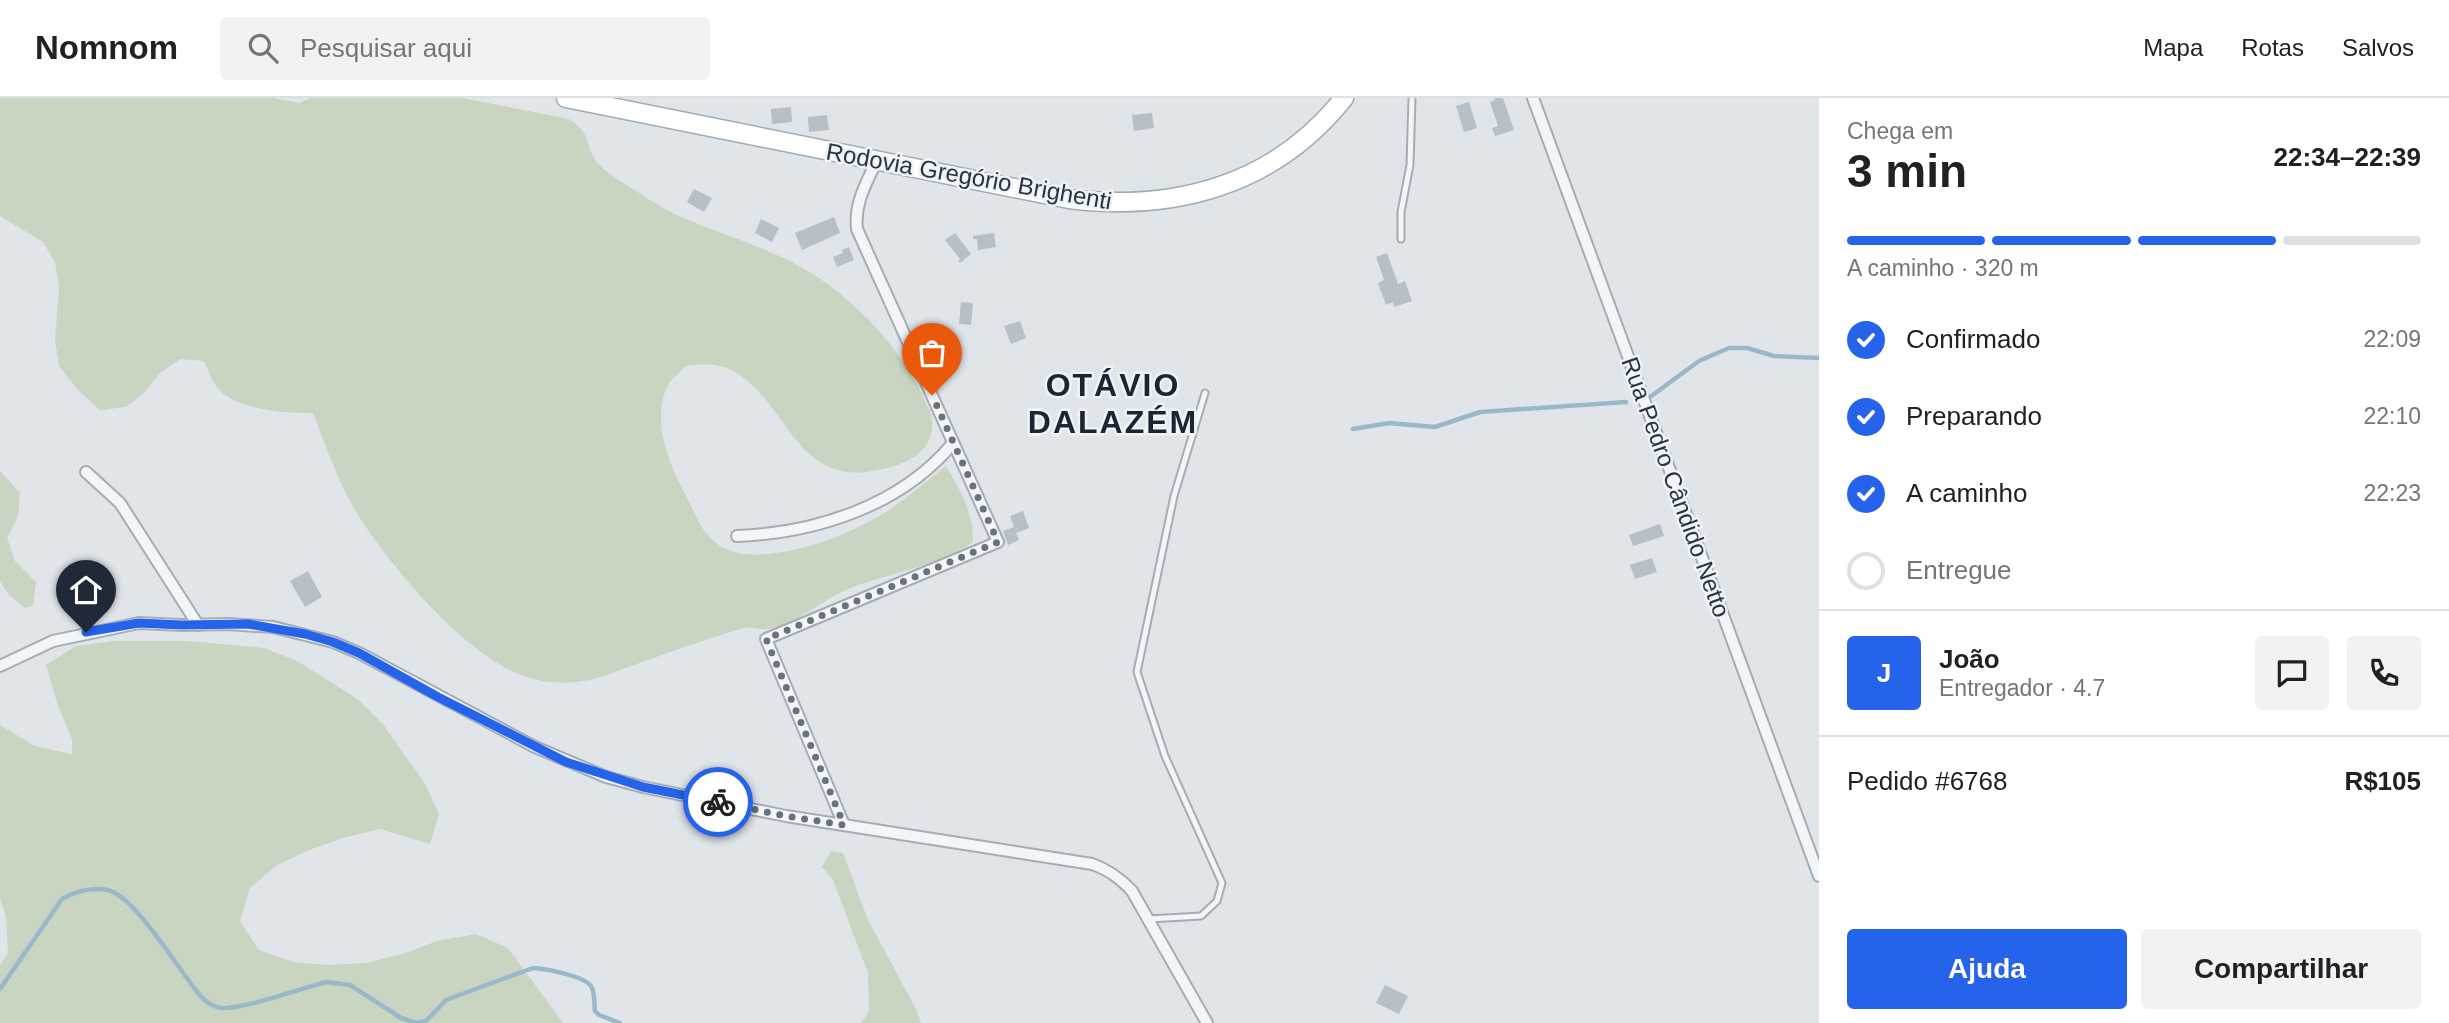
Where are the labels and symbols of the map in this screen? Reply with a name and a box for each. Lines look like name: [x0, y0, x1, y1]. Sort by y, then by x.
street label: Rodovia Gregório Brighenti: [824, 138, 1114, 214]
pin: [902, 323, 962, 395]
street label: Rua Pedro Cândido Netto: [1616, 353, 1736, 621]
district label: OTÁVIO DALAZÉM: [1028, 367, 1198, 440]
pin: [56, 560, 116, 632]
courier: [683, 767, 753, 837]

